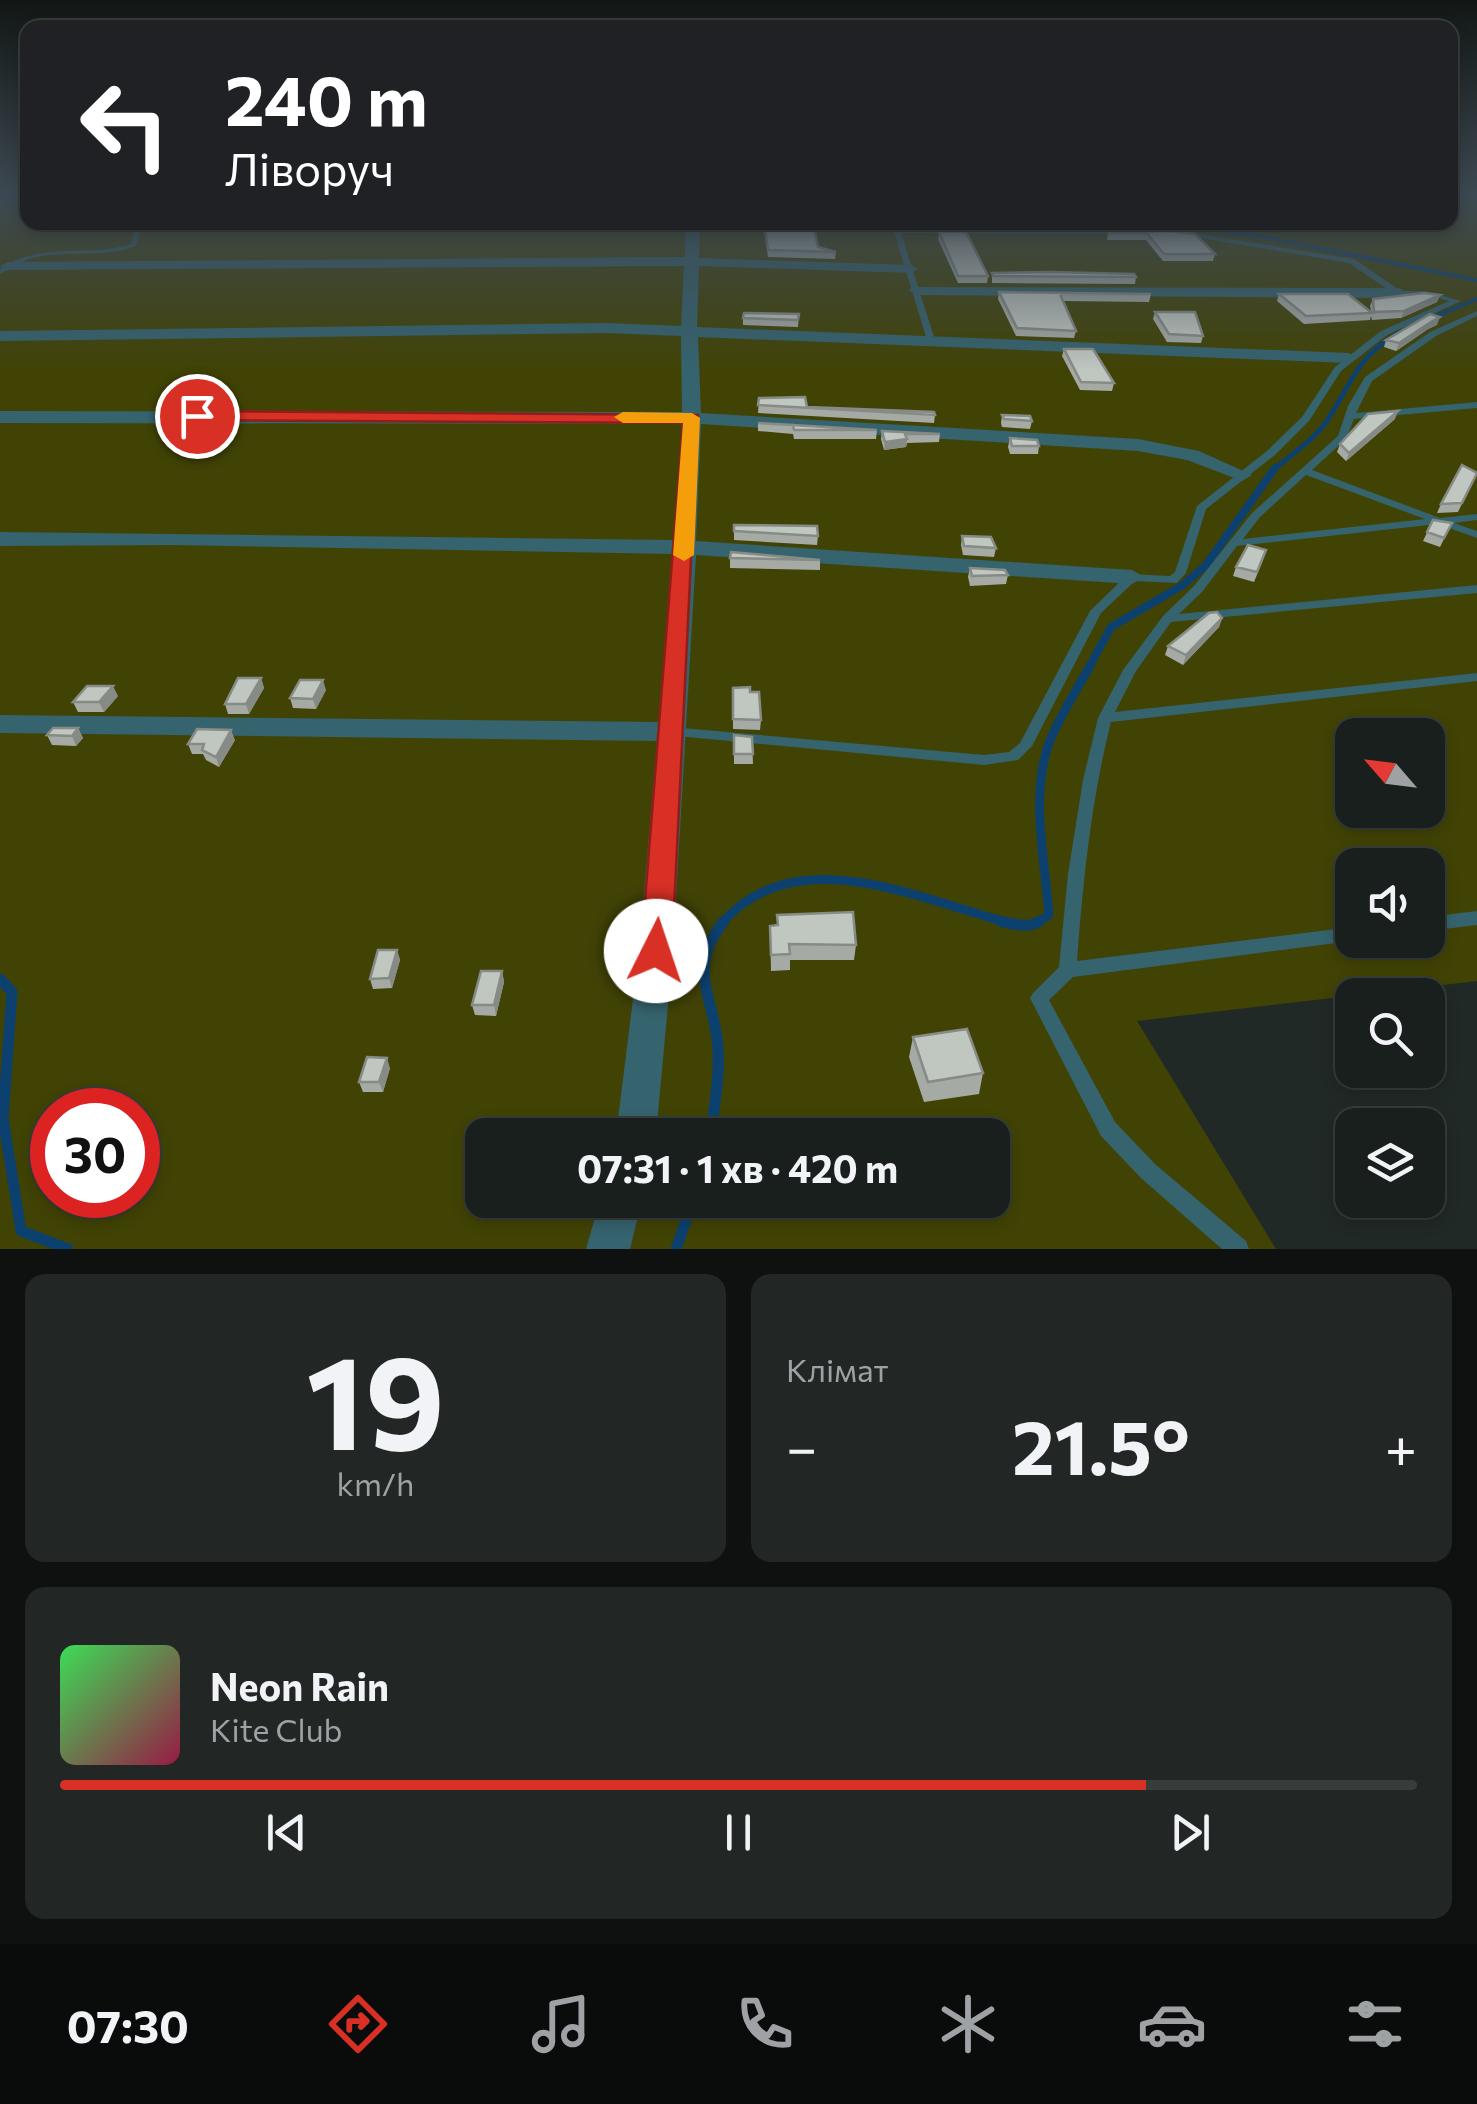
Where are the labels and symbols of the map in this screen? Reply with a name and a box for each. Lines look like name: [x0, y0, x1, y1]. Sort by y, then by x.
pin: [155, 374, 240, 459]
north arrow: [1335, 718, 1445, 828]
position arrow: [604, 899, 708, 1003]
speed limit sign: 30: [30, 1088, 160, 1218]

